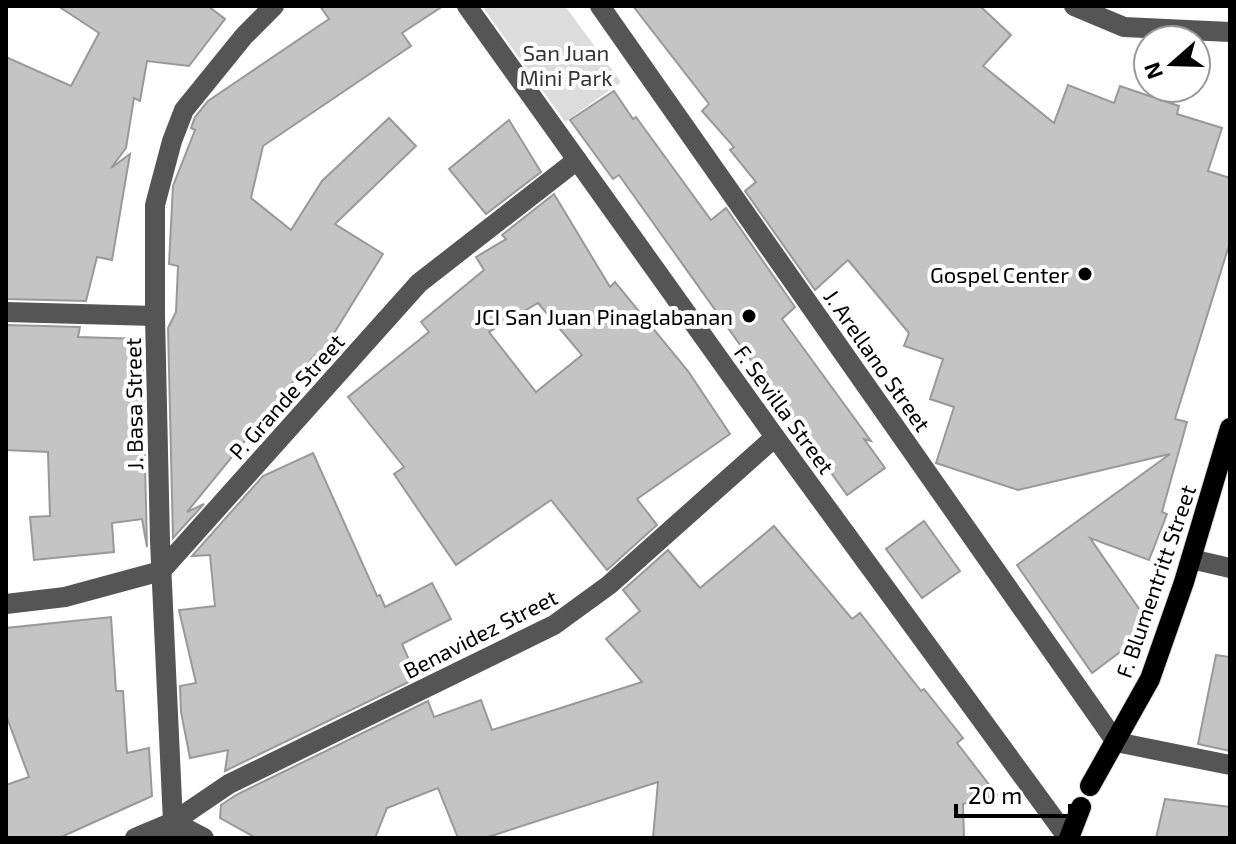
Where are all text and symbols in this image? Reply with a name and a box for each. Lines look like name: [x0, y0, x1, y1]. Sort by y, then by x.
north arrow: [1132, 24, 1212, 104]
park label: San Juan Mini Park: [520, 39, 612, 90]
text: N: [1137, 59, 1167, 83]
place label: Gospel Center: [930, 261, 1069, 287]
marker: Gospel Center: [1076, 265, 1094, 283]
street label: J. Arellano Street: [819, 284, 937, 436]
place label: JCI San Juan Pinaglabanan: [474, 303, 733, 329]
marker: JCI San Juan Pinaglabanan: [740, 307, 758, 325]
street label: P. Grande Street: [223, 328, 349, 464]
street label: J. Basa Street: [119, 338, 147, 470]
street label: F. Sevilla Street: [730, 340, 840, 478]
street label: F. Blumentritt Street: [1110, 481, 1200, 681]
street label: Benavidez Street: [399, 583, 561, 683]
scale bar: [956, 768, 1070, 818]
text: 20 m: [968, 780, 1022, 809]

